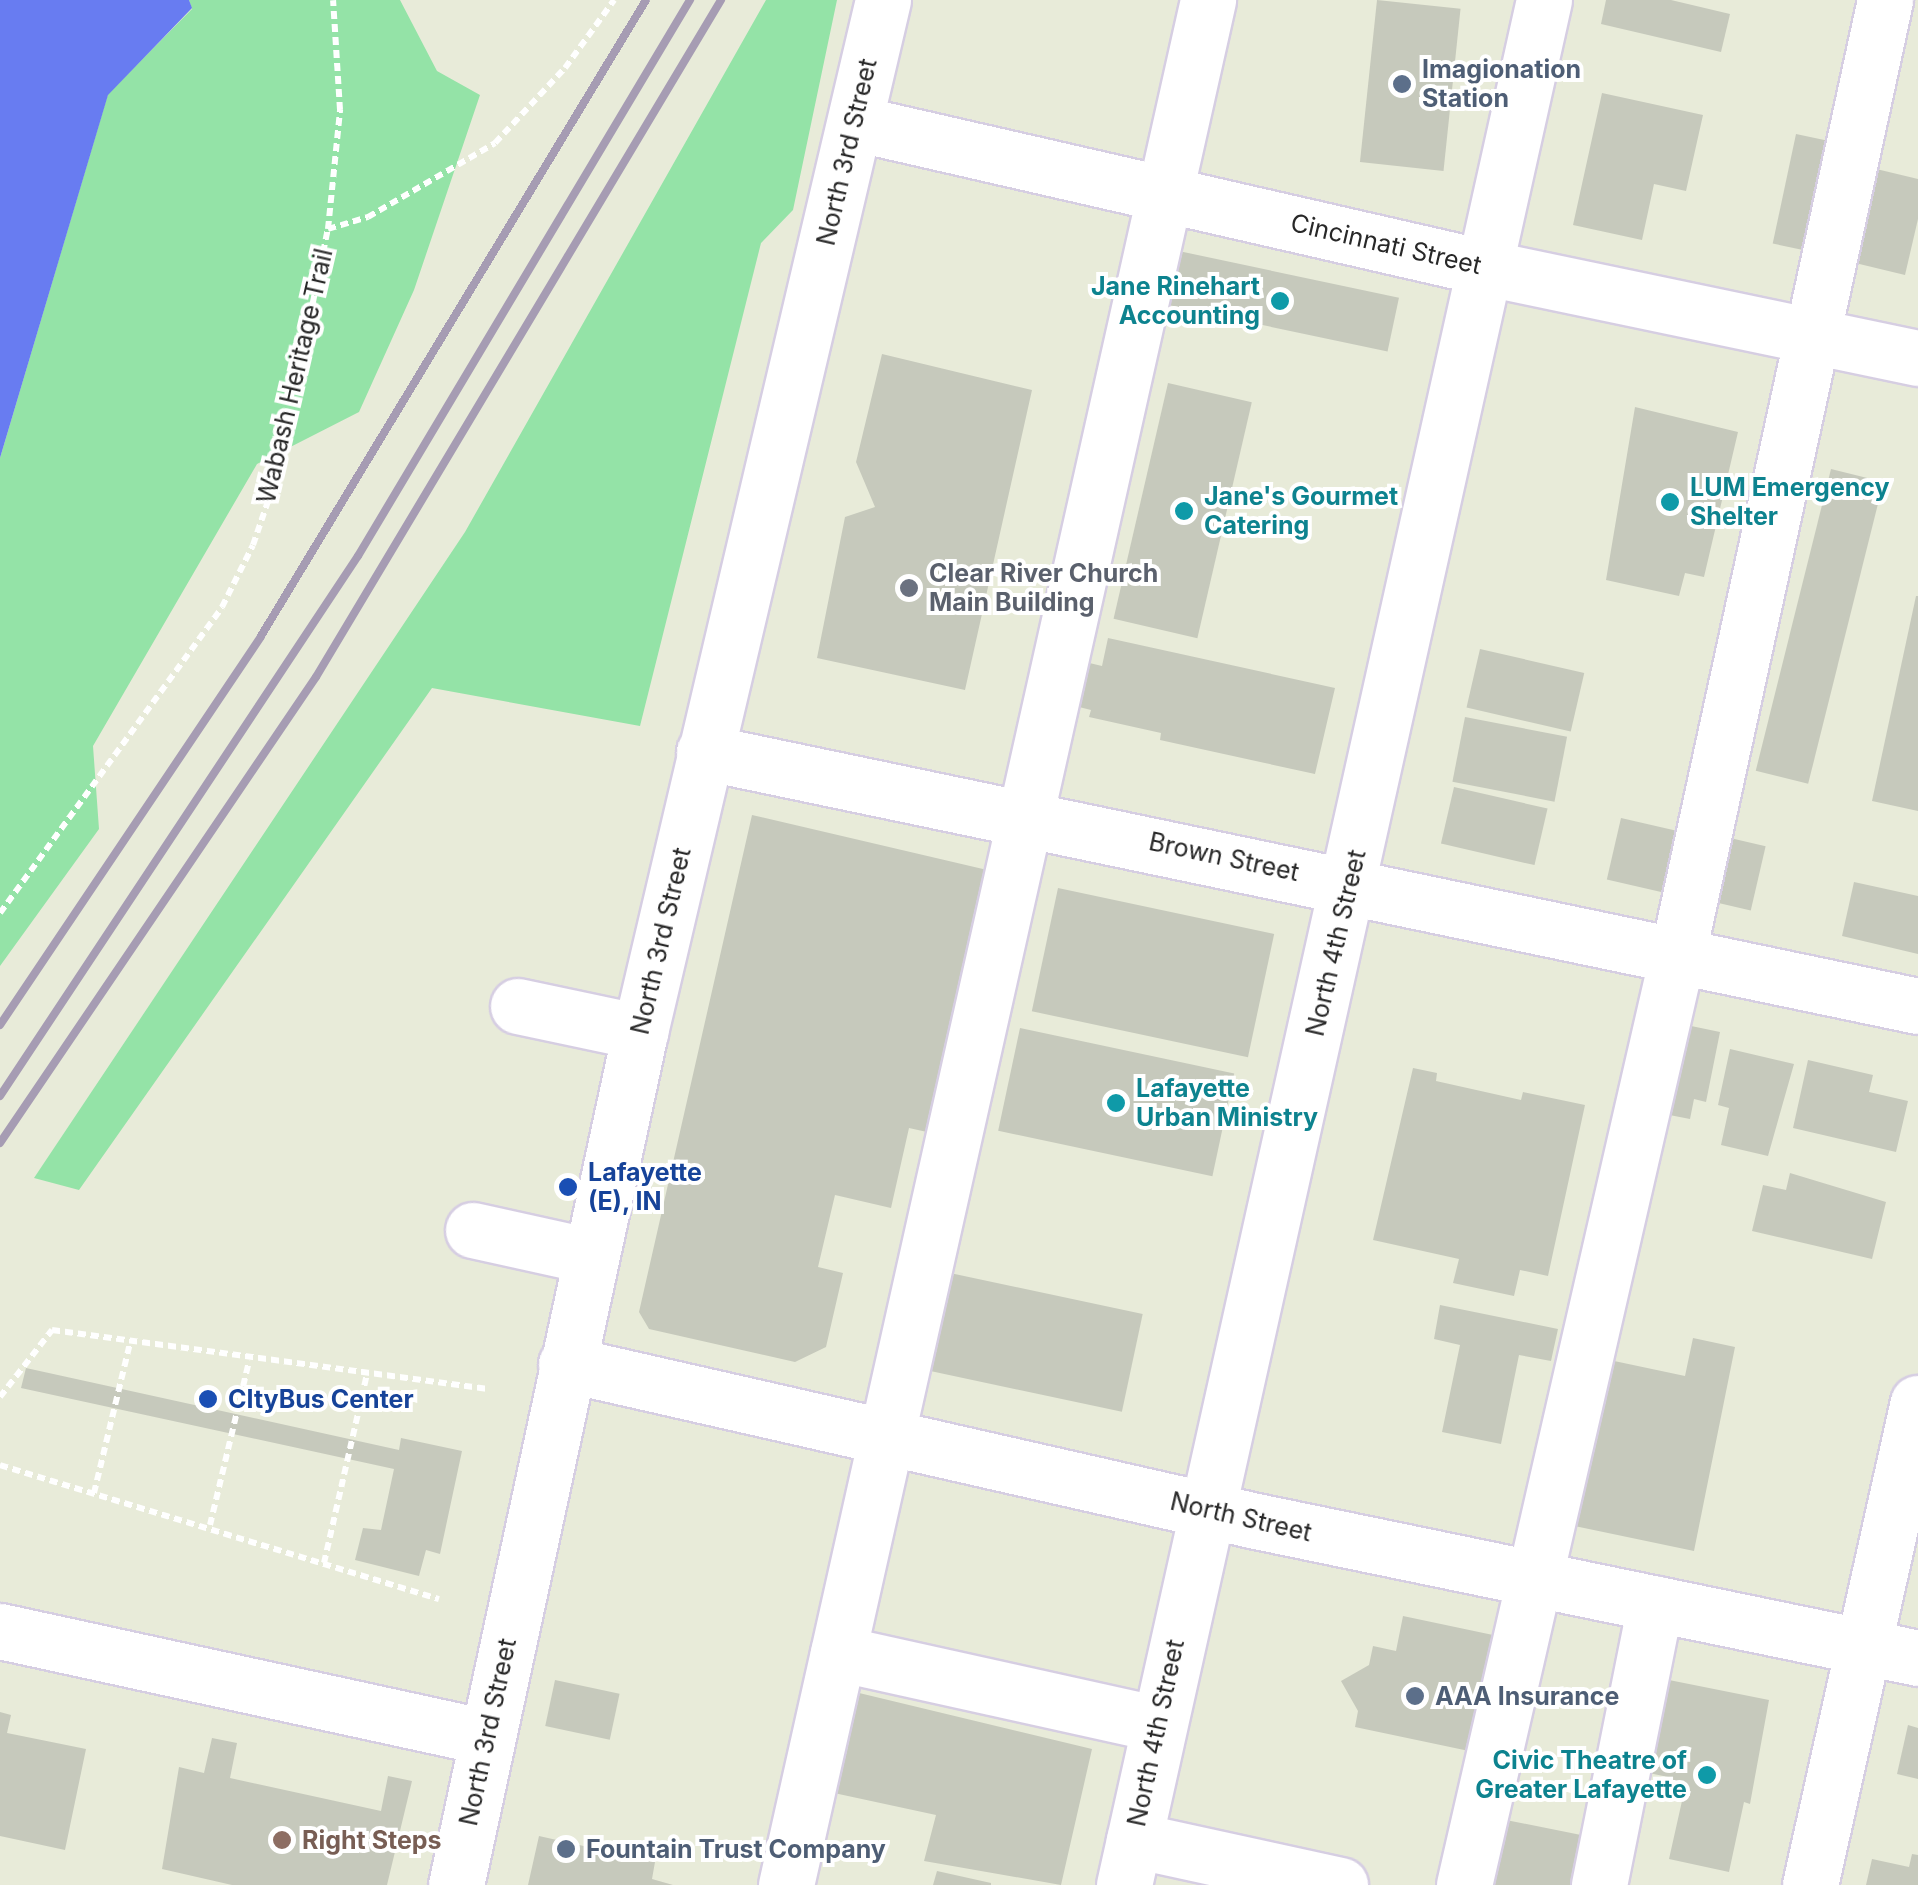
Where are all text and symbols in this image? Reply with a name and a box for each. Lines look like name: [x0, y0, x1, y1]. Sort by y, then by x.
place label: Imagionation Station: [1422, 55, 1581, 114]
street label: North 3rd Street: [811, 56, 883, 248]
marker: Imagionation Station: [1391, 73, 1413, 95]
street label: Cincinnati Street: [1288, 207, 1484, 281]
street label: Wabash Heritage Trail: [251, 246, 339, 506]
place label: Jane Rinehart Accounting: [1091, 272, 1260, 331]
marker: Jane Rinehart Accounting: [1269, 290, 1291, 312]
place label: LUM Emergency Shelter: [1690, 473, 1890, 532]
place label: Jane's Gourmet Catering: [1204, 482, 1398, 541]
marker: LUM Emergency Shelter: [1659, 491, 1681, 513]
marker: Jane's Gourmet Catering: [1173, 500, 1195, 522]
place label: Clear River Church Main Building: [929, 559, 1158, 618]
marker: Clear River Church Main Building: [898, 577, 920, 599]
street label: Brown Street: [1146, 826, 1302, 888]
street label: North 3rd Street: [625, 845, 697, 1037]
street label: North 4th Street: [1300, 847, 1372, 1039]
place label: Lafayette Urban Ministry: [1136, 1074, 1318, 1133]
marker: Lafayette Urban Ministry: [1105, 1092, 1127, 1114]
place label: Lafayette (E), IN: [588, 1158, 702, 1217]
marker: Lafayette (E), IN: [557, 1176, 579, 1198]
place label: CItyBus Center: [228, 1384, 414, 1414]
marker: CItyBus Center: [197, 1388, 219, 1410]
street label: North Street: [1167, 1486, 1315, 1548]
street label: North 3rd Street: [453, 1635, 523, 1829]
street label: North 4th Street: [1122, 1637, 1190, 1829]
place label: AAA Insurance: [1435, 1681, 1619, 1711]
marker: AAA Insurance: [1404, 1685, 1426, 1707]
place label: Civic Theatre of Greater Lafayette: [1475, 1746, 1687, 1805]
marker: Civic Theatre of Greater Lafayette: [1696, 1764, 1718, 1786]
place label: Right Steps: [302, 1825, 442, 1855]
marker: Right Steps: [271, 1829, 293, 1851]
place label: Fountain Trust Company: [586, 1834, 886, 1864]
marker: Fountain Trust Company: [555, 1838, 577, 1860]

